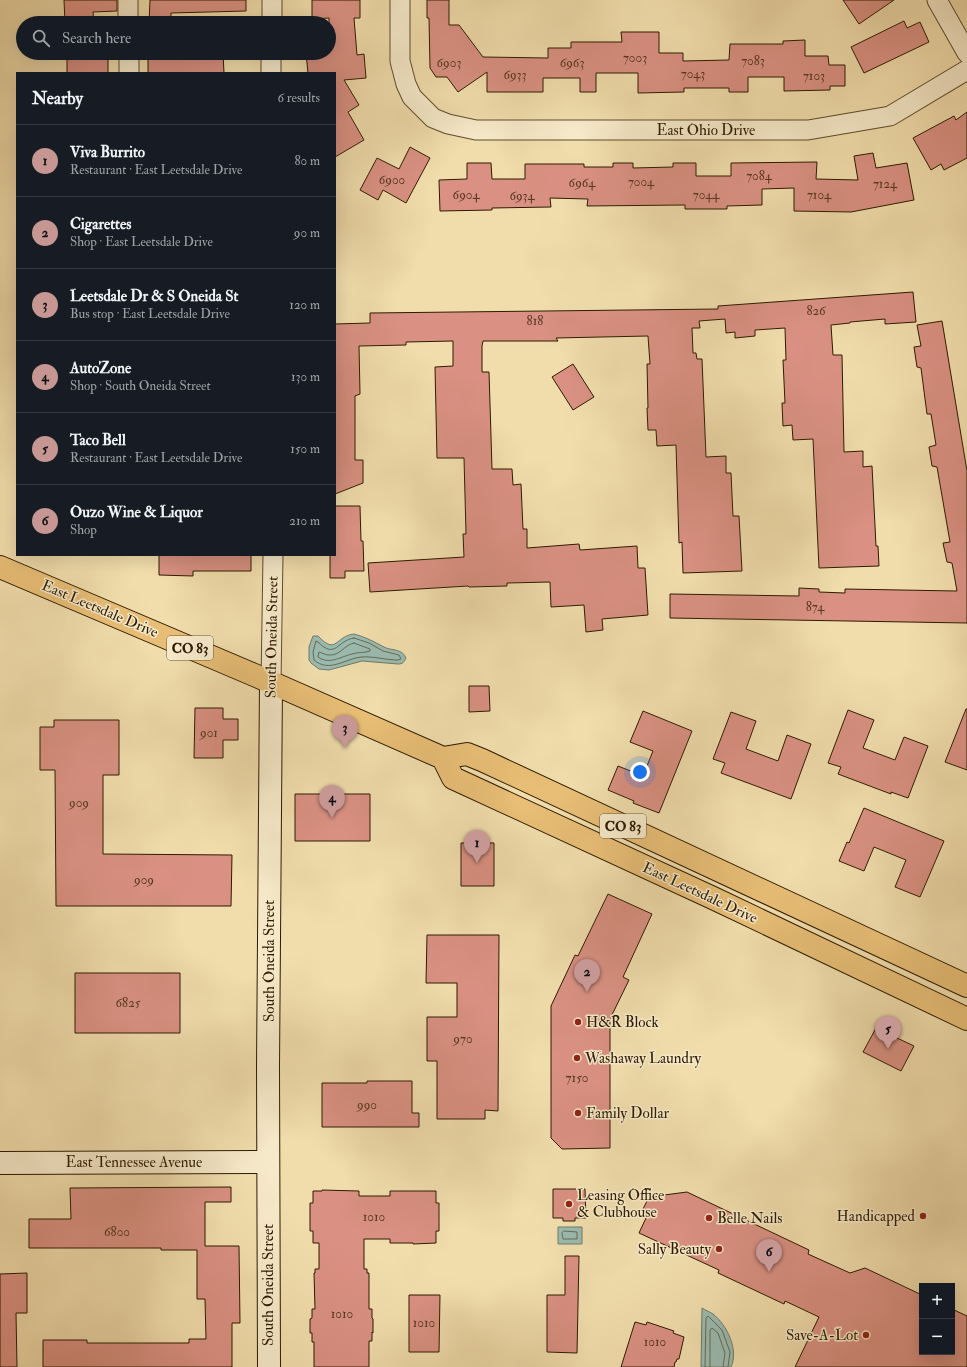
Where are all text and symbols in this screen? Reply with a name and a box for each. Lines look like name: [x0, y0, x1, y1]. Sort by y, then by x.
search box: [16, 16, 336, 60]
icon: search: [30, 27, 52, 49]
text: Search here: [62, 29, 131, 48]
house number: 7003: [623, 50, 647, 66]
house number: 7083: [741, 53, 765, 69]
house number: 6903: [437, 55, 461, 71]
house number: 6963: [560, 55, 584, 71]
house number: 7043: [681, 66, 705, 82]
house number: 6933: [503, 67, 527, 83]
house number: 7103: [803, 68, 825, 84]
text: Nearby: [32, 88, 83, 109]
text: 6 results: [277, 90, 320, 106]
street label: East Ohio Drive: [657, 121, 755, 140]
text: Viva Burrito: [70, 143, 145, 162]
text: 1: [43, 153, 47, 169]
text: 80 m: [294, 153, 320, 169]
text: Restaurant · East Leetsdale Drive: [70, 162, 242, 178]
house number: 7084: [746, 168, 773, 184]
house number: 6900: [379, 172, 405, 188]
house number: 7004: [628, 174, 655, 190]
house number: 6964: [569, 175, 596, 191]
house number: 7124: [873, 176, 898, 192]
house number: 6904: [453, 187, 480, 203]
house number: 7044: [693, 187, 720, 203]
house number: 7104: [807, 187, 832, 203]
house number: 6934: [509, 188, 536, 204]
text: Cigarettes: [70, 215, 131, 234]
text: 2: [42, 225, 48, 241]
text: 90 m: [294, 225, 320, 241]
text: Shop · East Leetsdale Drive: [70, 234, 213, 250]
text: Leetsdale Dr & S Oneida St: [70, 287, 238, 306]
text: 3: [43, 297, 48, 313]
text: 120 m: [289, 297, 320, 313]
house number: 826: [806, 303, 827, 319]
text: Bus stop · East Leetsdale Drive: [70, 306, 230, 322]
house number: 818: [527, 313, 543, 329]
text: AutoZone: [70, 359, 131, 378]
text: 4: [41, 369, 49, 385]
text: 130 m: [291, 369, 320, 385]
text: Shop · South Oneida Street: [70, 378, 211, 394]
text: Taco Bell: [70, 431, 126, 450]
text: 5: [42, 441, 48, 457]
text: 150 m: [290, 441, 320, 457]
text: Restaurant · East Leetsdale Drive: [70, 450, 242, 466]
text: Ouzo Wine & Liquor: [70, 503, 203, 522]
text: 6: [42, 513, 48, 529]
text: 210 m: [289, 513, 320, 529]
text: Shop: [70, 522, 97, 538]
street label: East Leetsdale Drive: [39, 576, 161, 642]
street label: South Oneida Street: [261, 576, 283, 698]
house number: 874: [806, 599, 825, 615]
road number: CO 83: [167, 636, 213, 660]
pin: 3: [332, 715, 358, 748]
house number: 901: [199, 725, 218, 741]
your location: [630, 762, 650, 782]
pin: 4: [319, 785, 345, 818]
house number: 909: [68, 795, 89, 811]
road number: CO 83: [600, 814, 646, 838]
pin: 1: [464, 830, 490, 863]
street label: East Leetsdale Drive: [639, 858, 761, 928]
house number: 909: [133, 872, 154, 888]
street label: South Oneida Street: [260, 900, 279, 1022]
pin: 2: [574, 959, 600, 992]
house number: 6825: [116, 995, 141, 1011]
place label: H&R Block: [586, 1013, 659, 1032]
pin: 5: [875, 1016, 901, 1049]
marker: H&R Block: [573, 1017, 583, 1027]
house number: 970: [452, 1031, 473, 1047]
place label: Washaway Laundry: [584, 1049, 702, 1068]
marker: Washaway Laundry: [572, 1053, 582, 1063]
house number: 7150: [566, 1070, 588, 1086]
house number: 990: [356, 1097, 377, 1113]
place label: Family Dollar: [586, 1104, 670, 1123]
marker: Family Dollar: [573, 1108, 583, 1118]
street label: East Tennessee Avenue: [66, 1153, 202, 1172]
place label: Leasing Office & Clubhouse: [577, 1186, 664, 1222]
marker: Leasing Office & Clubhouse: [564, 1199, 574, 1209]
place label: Handicapped: [837, 1207, 916, 1227]
house number: 1010: [363, 1209, 385, 1225]
place label: Belle Nails: [717, 1209, 782, 1228]
marker: Handicapped: [918, 1211, 928, 1221]
marker: Belle Nails: [704, 1213, 714, 1223]
house number: 6800: [104, 1224, 130, 1240]
street label: South Oneida Street: [259, 1224, 278, 1346]
pin: 6: [756, 1239, 782, 1272]
place label: Sally Beauty: [638, 1240, 711, 1259]
marker: Sally Beauty: [714, 1244, 724, 1254]
map controls: [919, 1283, 955, 1355]
button: +: [919, 1283, 955, 1319]
house number: 1010: [331, 1306, 353, 1322]
house number: 1010: [413, 1315, 435, 1331]
button: −: [919, 1319, 955, 1355]
place label: Save-A-Lot: [786, 1326, 858, 1345]
marker: Save-A-Lot: [861, 1330, 871, 1340]
house number: 1010: [644, 1334, 666, 1350]

